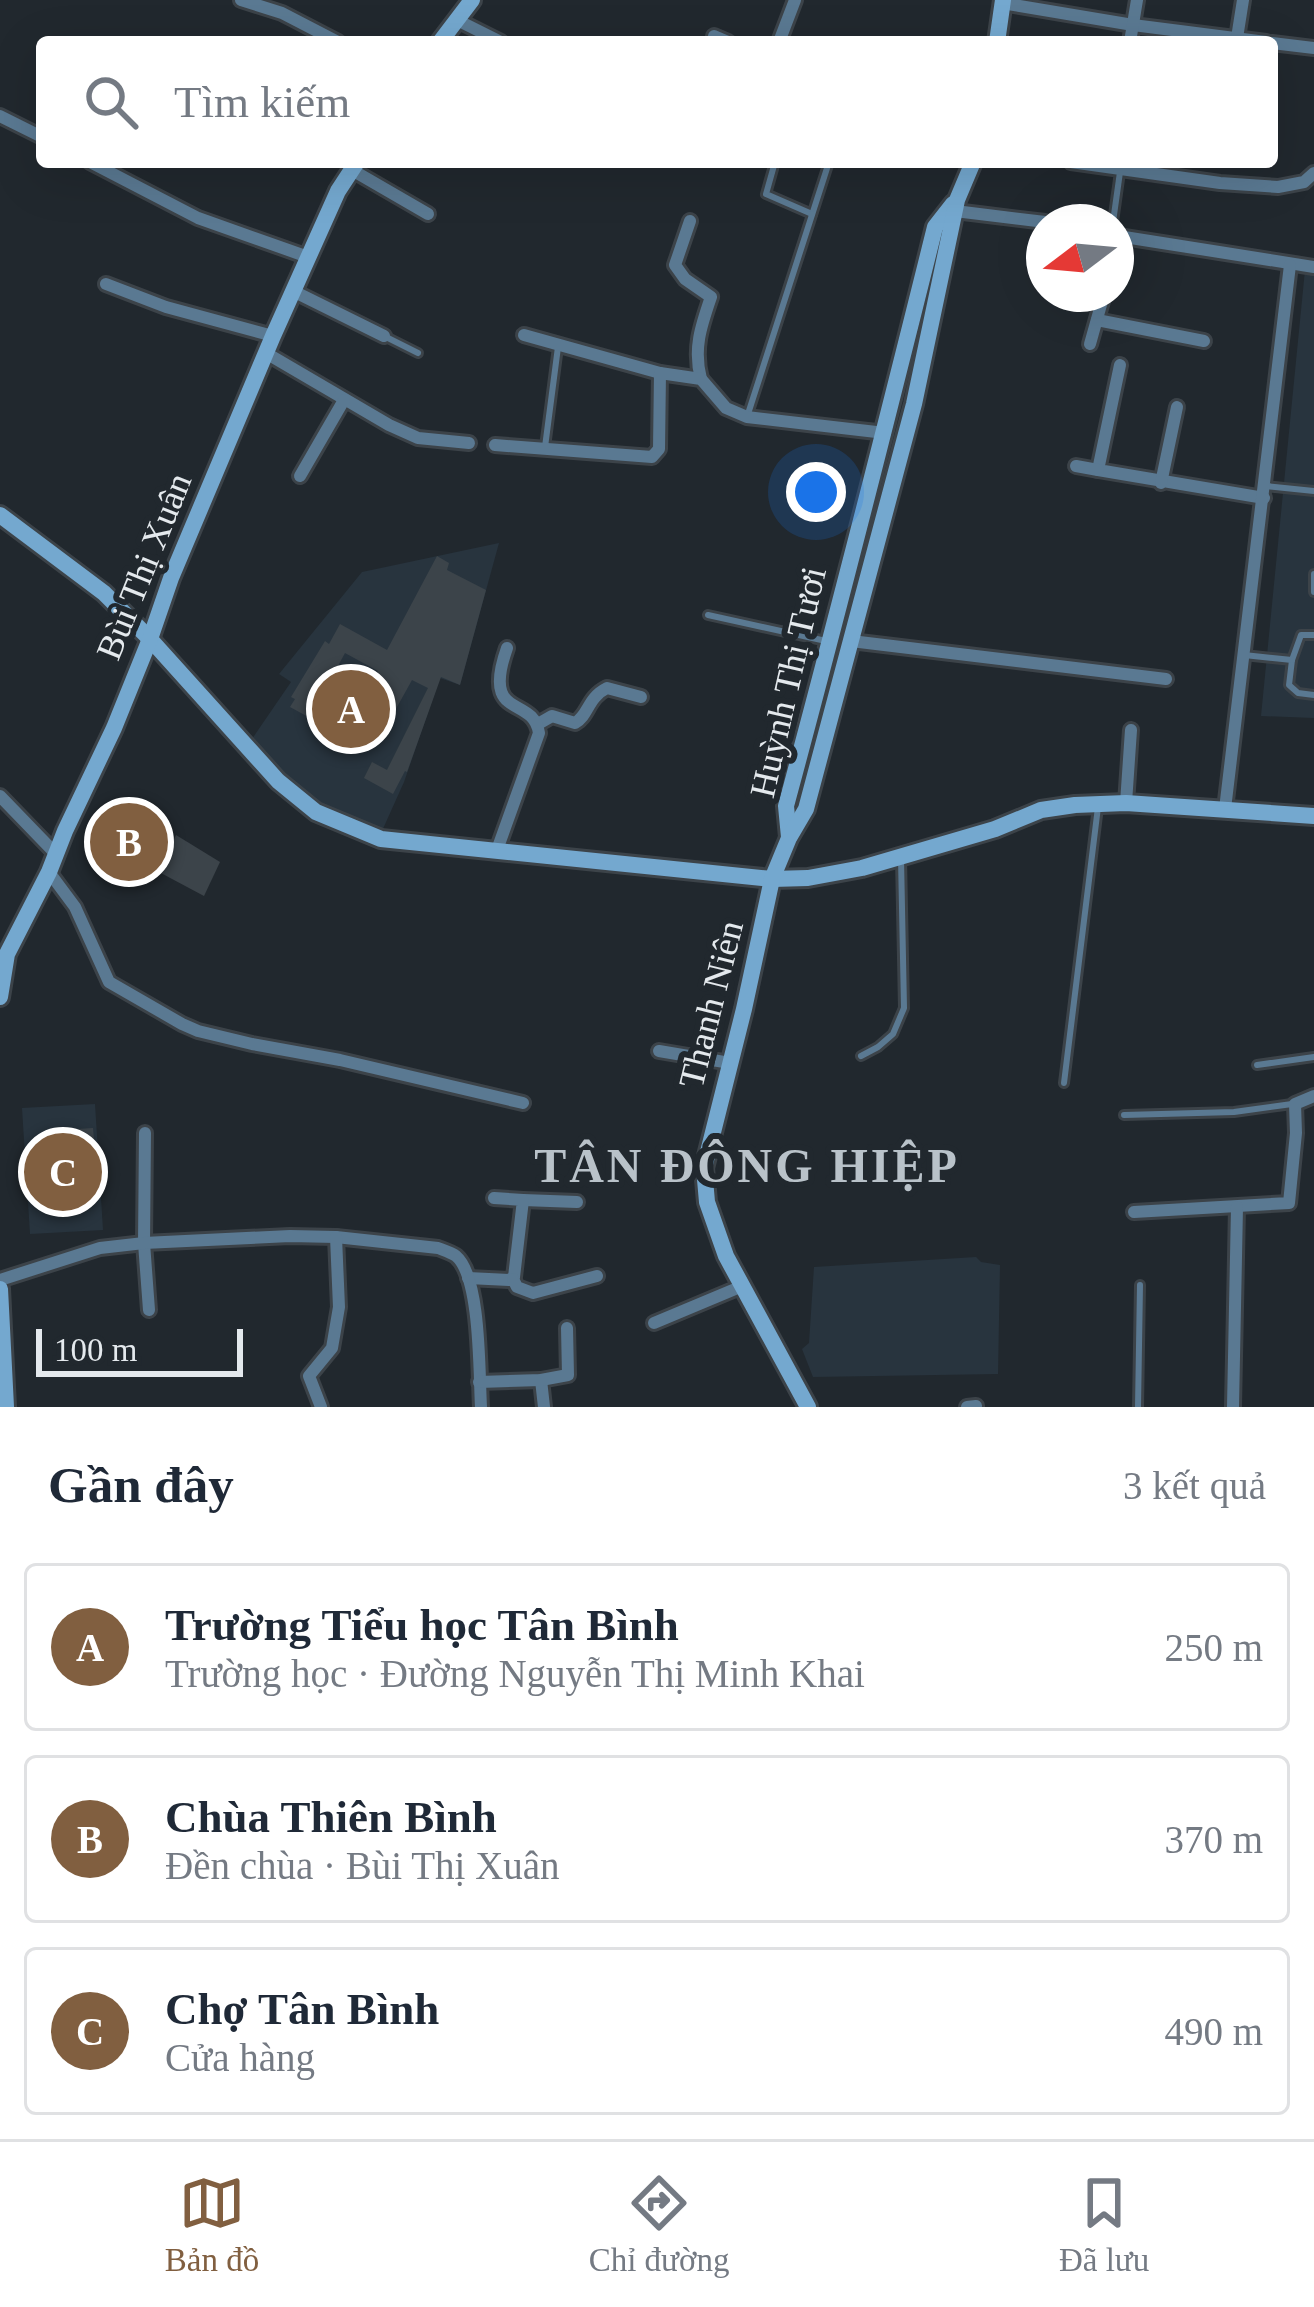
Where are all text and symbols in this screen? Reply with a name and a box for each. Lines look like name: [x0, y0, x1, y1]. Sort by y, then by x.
search box: [36, 36, 1278, 168]
icon: search: [78, 69, 144, 135]
text: Tìm kiếm: [174, 77, 350, 127]
north arrow: [1026, 204, 1134, 312]
your location: [786, 462, 846, 522]
street label: Bùi Thị Xuân: [88, 467, 199, 665]
street label: Huỳnh Thị Tươi: [742, 563, 834, 801]
pin: A: [312, 664, 390, 754]
pin: B: [90, 797, 168, 887]
street label: Thanh Niên: [671, 916, 751, 1092]
pin: C: [24, 1127, 102, 1217]
district label: TÂN ĐÔNG HIỆP: [534, 1139, 960, 1192]
scale bar: [36, 1323, 243, 1376]
text: 100 m: [54, 1332, 137, 1368]
text: Gần đây: [48, 1457, 234, 1513]
text: 3 kết quả: [1123, 1464, 1266, 1507]
text: Trường Tiểu học Tân Bình: [165, 1600, 679, 1650]
text: A: [76, 1626, 104, 1669]
text: 250 m: [1164, 1626, 1263, 1669]
text: Trường học · Đường Nguyễn Thị Minh Khai: [165, 1652, 865, 1695]
text: Chùa Thiên Bình: [165, 1792, 497, 1842]
text: B: [77, 1818, 103, 1861]
text: 370 m: [1164, 1818, 1263, 1861]
text: Đền chùa · Bùi Thị Xuân: [165, 1844, 560, 1887]
text: Chợ Tân Bình: [165, 1984, 439, 2034]
text: C: [76, 2010, 104, 2053]
text: 490 m: [1164, 2010, 1263, 2053]
text: Cửa hàng: [165, 2036, 315, 2079]
tab: Bản đồ: [165, 2170, 259, 2279]
tab: Chỉ đường: [589, 2170, 729, 2279]
tab: Đã lưu: [1059, 2170, 1149, 2279]

